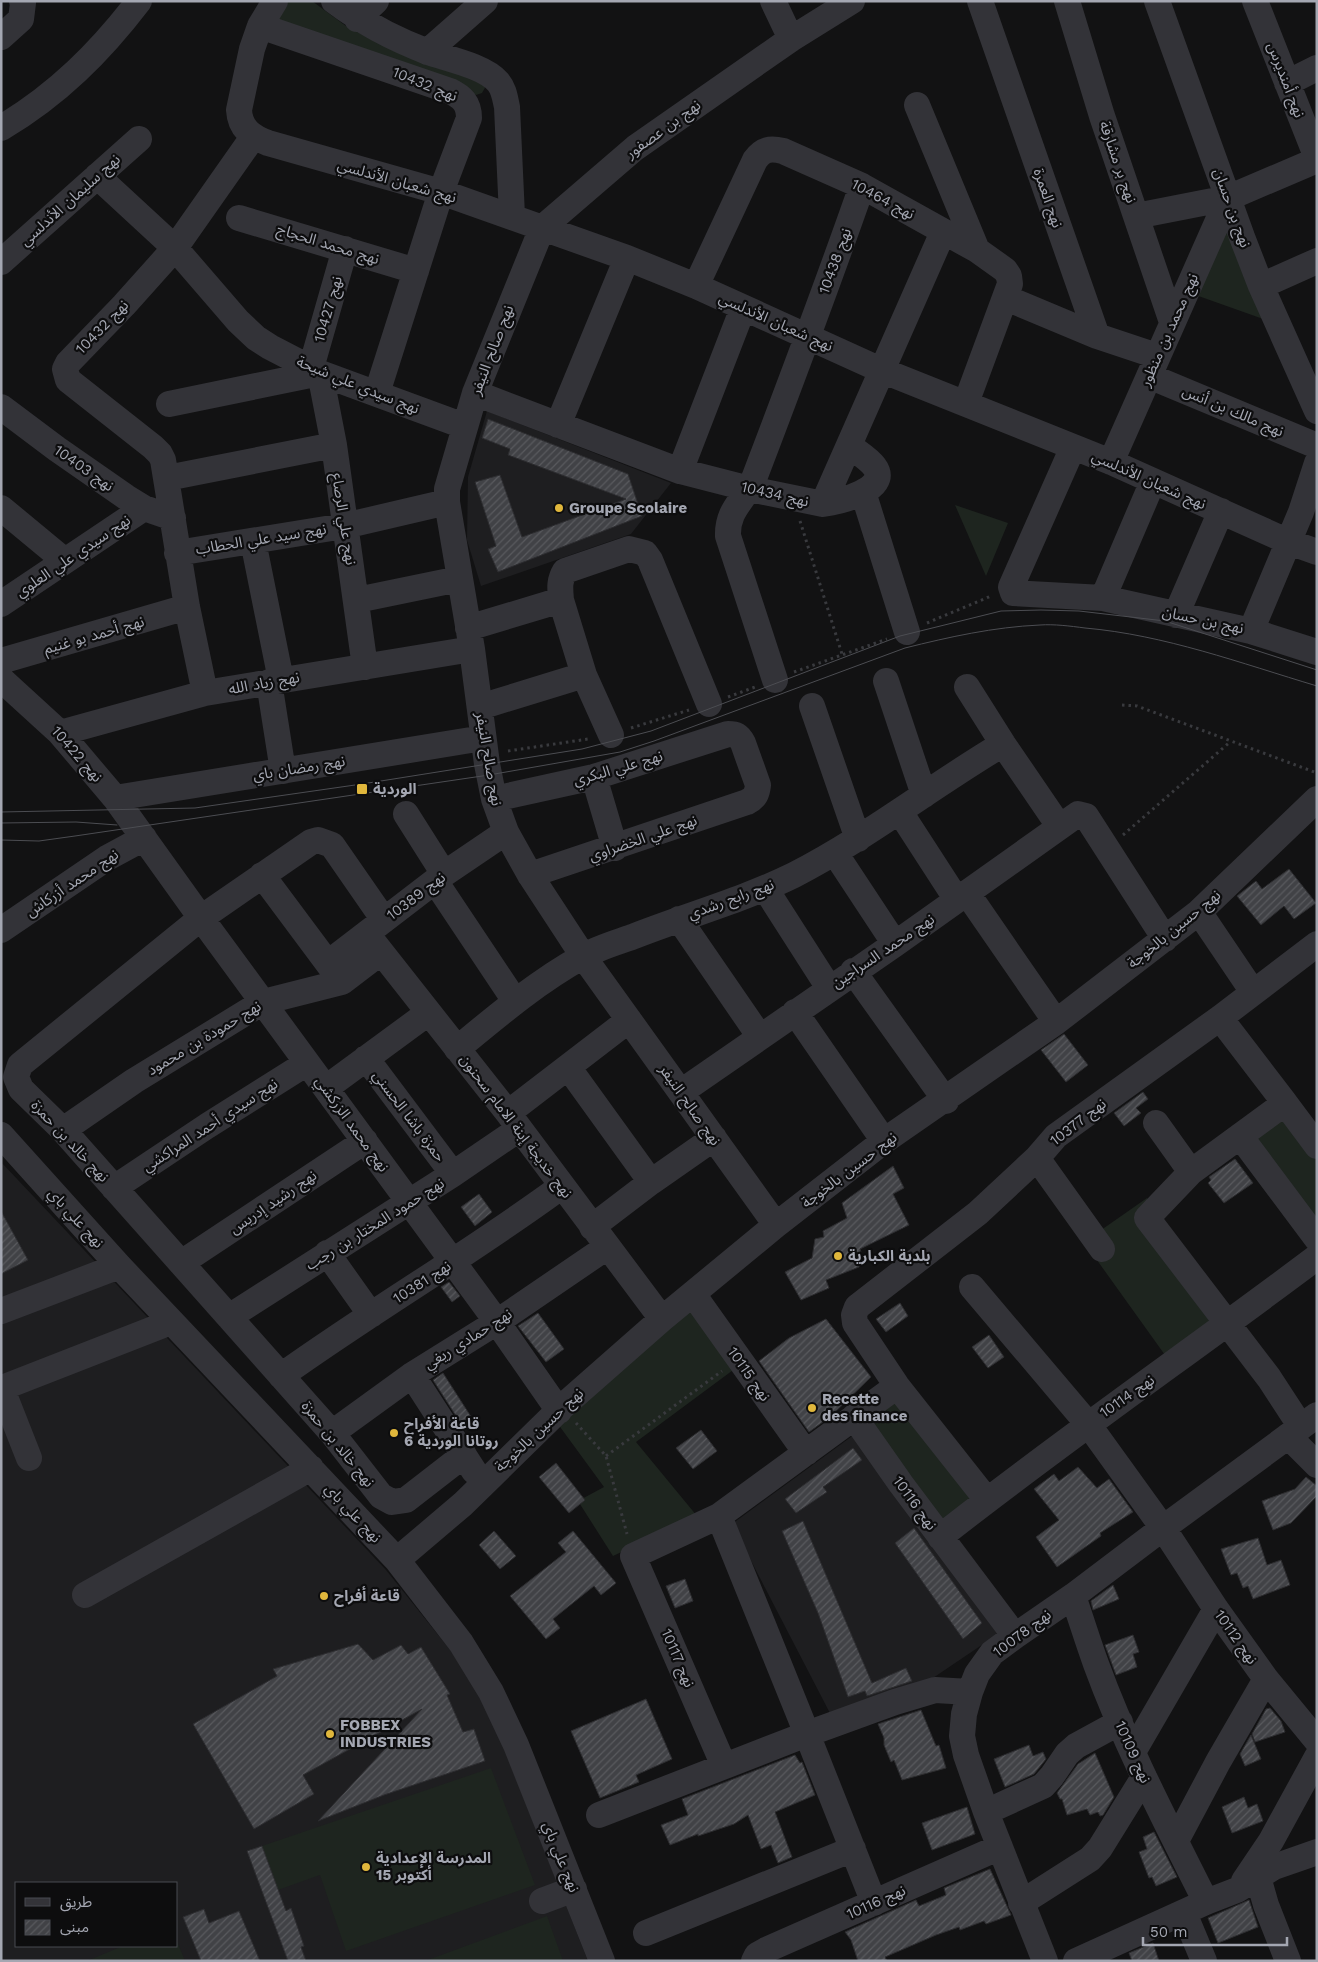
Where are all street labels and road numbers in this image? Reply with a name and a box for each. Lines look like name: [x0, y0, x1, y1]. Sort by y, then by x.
street label: نهج أمنديرس: [1261, 40, 1309, 121]
street label: نهج 10432: [389, 63, 460, 108]
street label: نهج بن عصفور: [621, 96, 706, 165]
street label: نهج بر مشارقة: [1093, 119, 1140, 206]
street label: نهج سليمان الأندلسي: [16, 150, 126, 252]
street label: نهج شعبان الأندلسي: [335, 155, 459, 209]
street label: نهج العمرة: [1027, 166, 1067, 231]
street label: نهج بن حسان: [1207, 166, 1255, 251]
street label: نهج 10464: [847, 175, 918, 226]
street label: نهج محمد الحجاج: [274, 220, 381, 271]
street label: نهج 10438: [815, 226, 858, 297]
street label: نهج محمد بن منظور: [1136, 271, 1205, 392]
street label: نهج 10427: [310, 274, 349, 345]
street label: نهج شعبان الأندلسي: [715, 289, 836, 358]
street label: نهج 10432: [72, 296, 134, 360]
street label: نهج صالح النيفر: [466, 303, 520, 399]
street label: نهج سيدي علي شيحة: [293, 352, 422, 421]
street label: نهج مالك بن أنس: [1178, 382, 1286, 443]
street label: نهج 10403: [49, 441, 117, 498]
street label: نهج شعبان الأندلسي: [1088, 447, 1209, 516]
street label: نهج علي الرصاع: [325, 472, 360, 567]
street label: نهج 10434: [739, 477, 811, 513]
street label: نهج سيدي علي العلوي: [12, 511, 136, 604]
street label: نهج سيد علي الحطاب: [194, 520, 328, 561]
street label: نهج بن حسان: [1160, 603, 1245, 640]
street label: نهج أحمد بو غنيم: [42, 612, 147, 661]
street label: نهج زياد الله: [227, 668, 302, 701]
street label: نهج صالح النيفر: [469, 710, 506, 808]
street label: نهج 10422: [46, 722, 106, 788]
street label: نهج علي البكري: [571, 747, 666, 792]
street label: نهج رمضان باي: [252, 752, 347, 787]
street label: نهج علي الخضراوي: [587, 811, 700, 868]
street label: نهج محمد أزركاش: [22, 845, 124, 923]
street label: نهج 10389: [383, 868, 451, 926]
street label: نهج رابح رشدي: [686, 875, 778, 926]
street label: نهج حسين بالخوجة: [1124, 886, 1226, 974]
street label: نهج محمد السراجين: [828, 910, 940, 995]
street label: نهج حمودة بن محمود: [144, 997, 266, 1082]
street label: نهج خديجة إبنة الامام سحنون: [454, 1050, 576, 1203]
street label: نهج صالح النيفر: [652, 1060, 725, 1151]
street label: حمزة باشا الحسني: [367, 1067, 449, 1167]
street label: نهج محمد الزركشي: [309, 1073, 393, 1177]
street label: نهج سيدي أحمد المراكشي: [139, 1075, 283, 1178]
street label: نهج 10377: [1046, 1094, 1112, 1152]
street label: نهج خالد بن حمزة: [25, 1096, 113, 1188]
street label: نهج حسين بالخوجة: [798, 1128, 902, 1214]
street label: نهج رشيد إدريس: [226, 1166, 322, 1240]
street label: نهج حمود المختار بن رجب: [302, 1174, 449, 1277]
street label: نهج علي باي: [42, 1184, 108, 1254]
street label: نهج 10381: [390, 1257, 456, 1310]
street label: نهج حمادي ريغي: [421, 1305, 517, 1376]
street label: نهج 10115: [721, 1343, 774, 1406]
street label: نهج 10114: [1096, 1371, 1160, 1424]
street label: نهج حسين بالخوجة: [491, 1384, 589, 1478]
street label: نهج خالد بن حمزة: [295, 1397, 378, 1493]
street label: نهج 10116: [887, 1472, 941, 1535]
street label: نهج علي باي: [319, 1480, 385, 1548]
street label: نهج 10078: [989, 1605, 1056, 1663]
street label: نهج 10112: [1208, 1606, 1261, 1669]
street label: نهج 10117: [655, 1626, 698, 1691]
street label: نهج 10109: [1109, 1718, 1155, 1787]
street label: نهج علي باي: [536, 1819, 583, 1896]
street label: نهج 10116: [844, 1881, 909, 1926]

